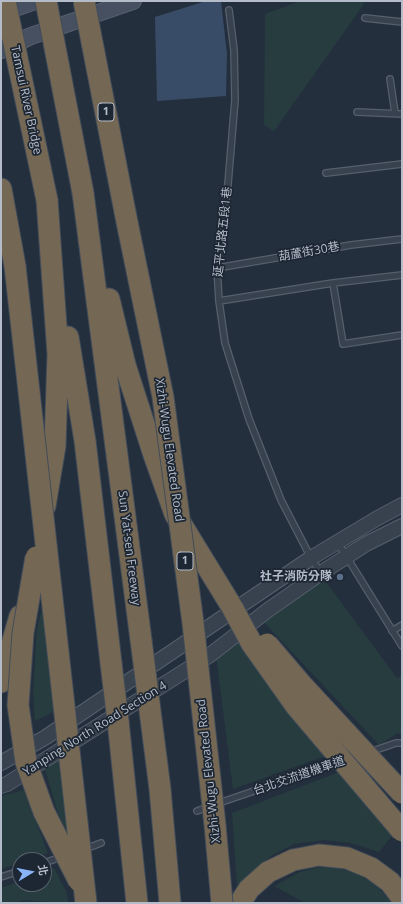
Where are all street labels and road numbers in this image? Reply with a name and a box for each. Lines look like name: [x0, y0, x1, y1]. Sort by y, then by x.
street label: Tamsui River Bridge: [7, 44, 45, 156]
road number: 1: [98, 103, 114, 121]
street label: 延平北路五段1巷: [211, 186, 235, 278]
street label: 葫蘆街30巷: [277, 240, 341, 264]
street label: Xizhi-Wugu Elevated Road: [152, 377, 186, 523]
street label: Sun Yat-sen Freeway: [115, 490, 143, 606]
road number: 1: [177, 552, 193, 570]
street label: Yanping North Road Section 4: [21, 679, 169, 779]
street label: Xizhi-Wugu Elevated Road: [194, 698, 224, 844]
street label: 台北交流道機車道: [251, 754, 347, 798]

